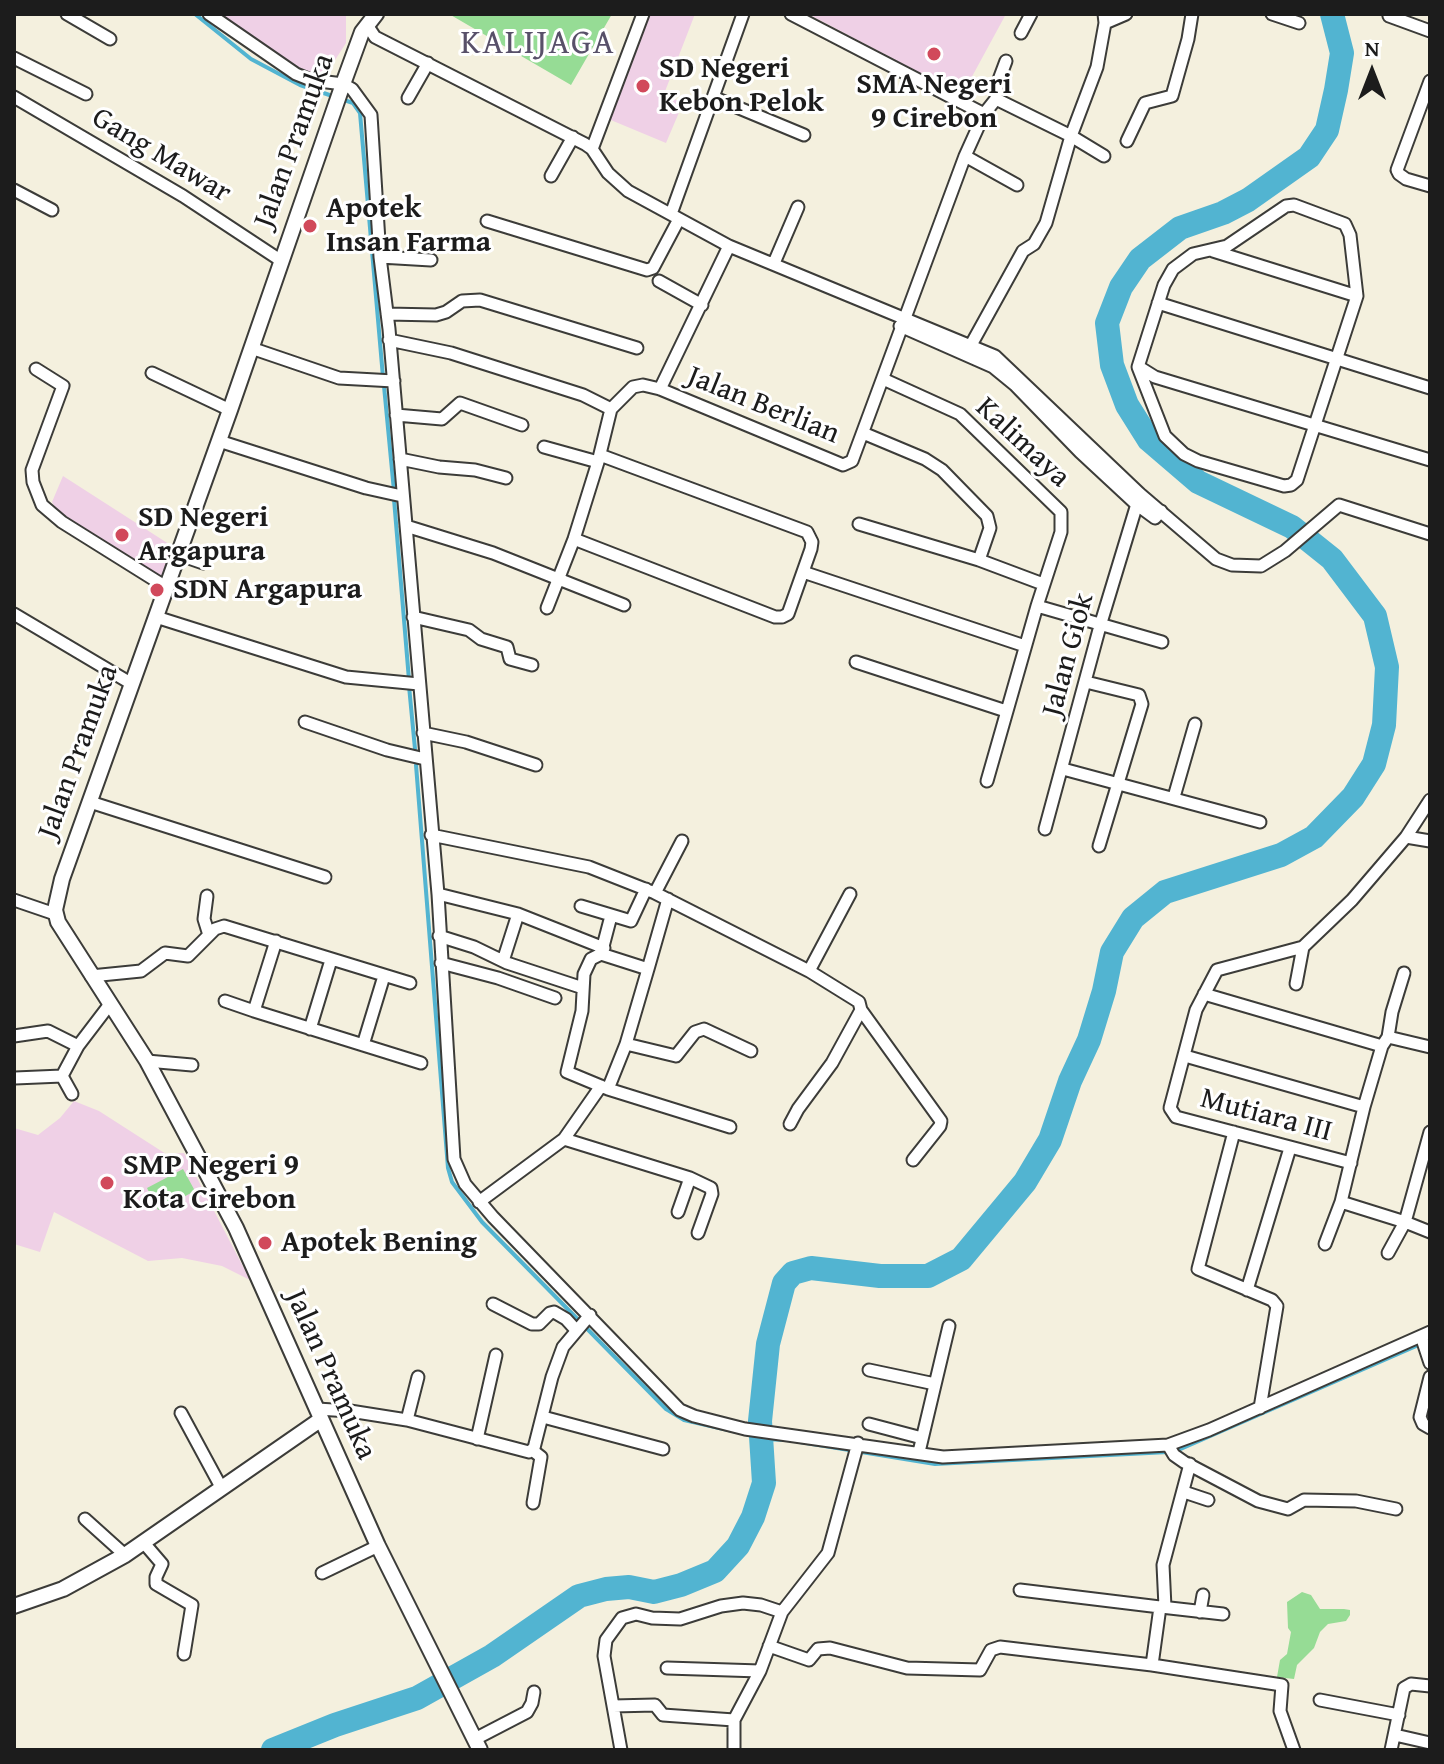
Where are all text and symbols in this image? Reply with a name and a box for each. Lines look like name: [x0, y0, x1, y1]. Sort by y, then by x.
district label: KALIJAGA: [460, 24, 616, 64]
north arrow: [1332, 32, 1412, 112]
text: N: [1365, 32, 1379, 64]
marker: SMA Negeri 9 Cirebon: [925, 45, 943, 63]
street label: Jalan Pramuka: [247, 49, 343, 233]
place label: SD Negeri Kebon Pelok: [659, 51, 824, 122]
place label: SMA Negeri 9 Cirebon: [856, 67, 1012, 138]
marker: SD Negeri Kebon Pelok: [634, 77, 652, 95]
street label: Gang Mawar: [85, 100, 237, 212]
place label: Apotek Insan Farma: [326, 191, 491, 262]
marker: Apotek Insan Farma: [301, 217, 319, 235]
street label: Jalan Berlian: [682, 359, 844, 453]
street label: Kalimaya: [967, 390, 1077, 496]
place label: SD Negeri Argapura: [138, 500, 268, 570]
marker: SD Negeri Argapura: [113, 526, 131, 544]
place label: SDN Argapura: [173, 572, 362, 608]
marker: SDN Argapura: [148, 581, 166, 599]
street label: Jalan Giok: [1035, 589, 1103, 721]
street label: Jalan Pramuka: [31, 660, 127, 844]
street label: Mutiara III: [1196, 1081, 1336, 1151]
place label: SMP Negeri 9 Kota Cirebon: [123, 1148, 299, 1218]
marker: SMP Negeri 9 Kota Cirebon: [98, 1174, 116, 1192]
place label: Apotek Bening: [281, 1225, 477, 1261]
marker: Apotek Bening: [256, 1234, 274, 1252]
street label: Jalan Pramuka: [277, 1284, 383, 1466]

